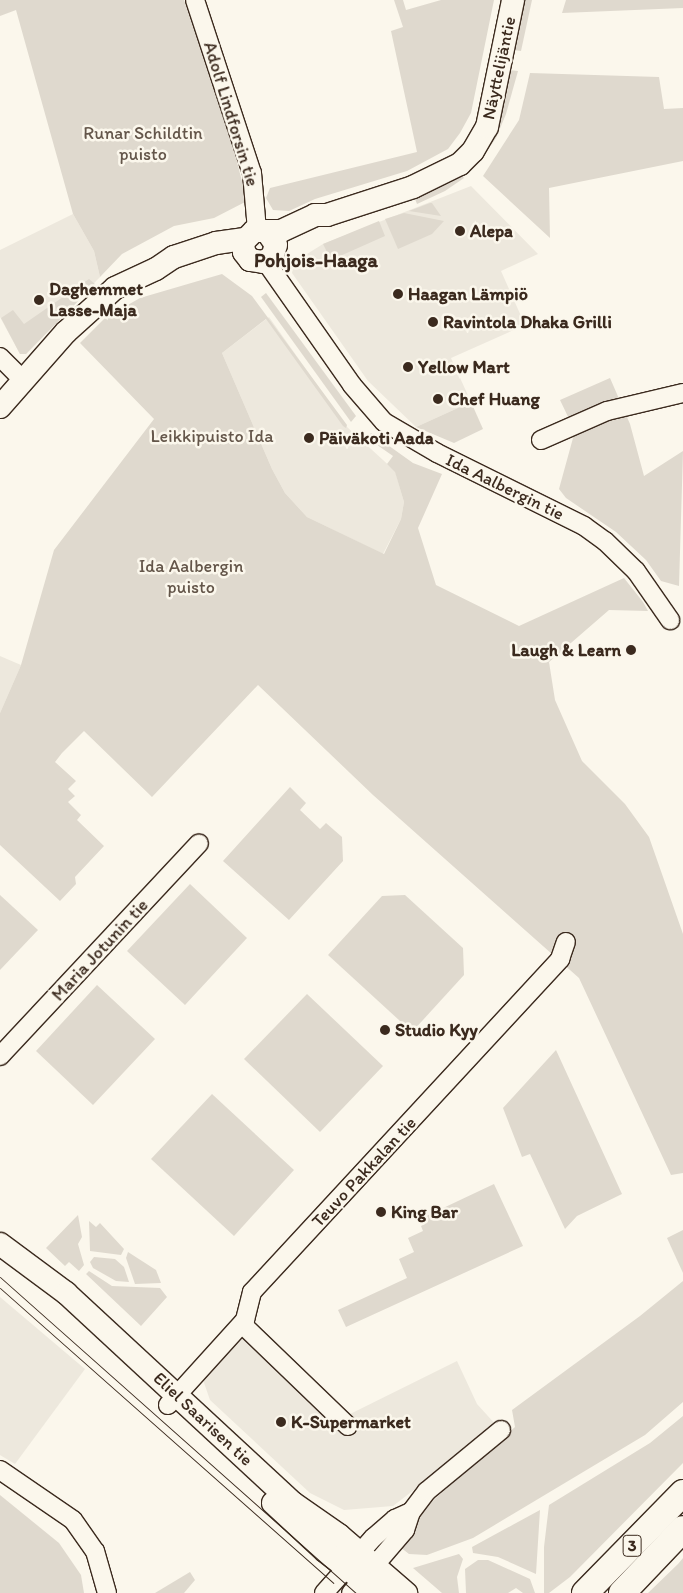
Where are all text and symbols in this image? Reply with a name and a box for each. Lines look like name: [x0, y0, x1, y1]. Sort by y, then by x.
street label: Näyttelijäntie: [478, 15, 520, 121]
street label: Adolf Lindforsin tie: [199, 39, 263, 189]
park label: Runar Schildtin puisto: [83, 123, 203, 166]
place label: Alepa: [470, 220, 513, 242]
marker: Alepa: [454, 225, 466, 237]
district label: Pohjois-Haaga: [254, 248, 378, 272]
place label: Daghemmet Lasse-Maja: [49, 279, 143, 322]
place label: Haagan Lämpiö: [408, 283, 527, 305]
marker: Haagan Lämpiö: [392, 288, 404, 300]
marker: Daghemmet Lasse-Maja: [33, 294, 45, 306]
place label: Ravintola Dhaka Grilli: [443, 311, 612, 333]
marker: Ravintola Dhaka Grilli: [427, 316, 439, 328]
place label: Yellow Mart: [418, 356, 510, 378]
marker: Yellow Mart: [402, 361, 414, 373]
place label: Chef Huang: [448, 388, 539, 410]
marker: Chef Huang: [432, 393, 444, 405]
park label: Leikkipuisto Ida: [150, 425, 274, 447]
place label: Päiväkoti Aada: [319, 427, 434, 449]
marker: Päiväkoti Aada: [303, 432, 315, 444]
street label: Ida Aalbergin tie: [443, 449, 567, 525]
park label: Ida Aalbergin puisto: [139, 556, 243, 598]
place label: Laugh & Learn: [511, 639, 621, 661]
marker: Laugh & Learn: [625, 644, 637, 656]
street label: Maria Jotunin tie: [47, 895, 153, 1005]
place label: Studio Kyy: [395, 1019, 477, 1041]
marker: Studio Kyy: [379, 1024, 391, 1036]
street label: Teuvo Pakkalan tie: [307, 1112, 421, 1232]
place label: King Bar: [391, 1201, 459, 1223]
marker: King Bar: [375, 1206, 387, 1218]
street label: Eliel Saarisen tie: [149, 1367, 257, 1471]
place label: K-Supermarket: [291, 1411, 411, 1433]
marker: K-Supermarket: [275, 1416, 287, 1428]
road number: 3: [622, 1532, 642, 1560]

